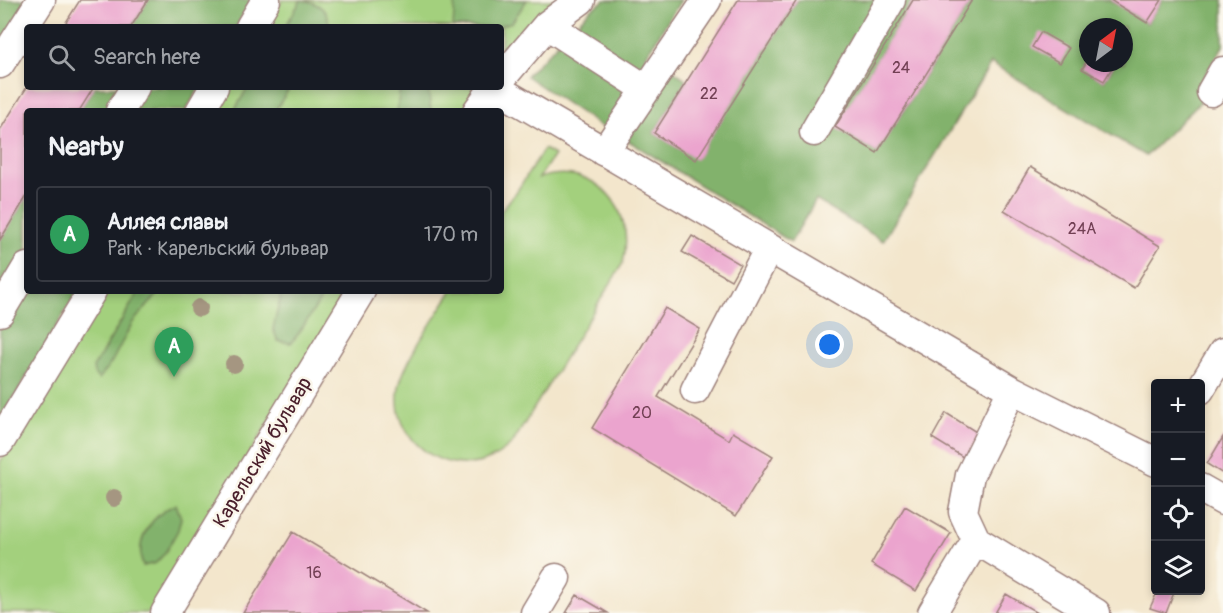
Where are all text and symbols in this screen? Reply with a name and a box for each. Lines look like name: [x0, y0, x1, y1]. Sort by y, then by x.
north arrow: [1079, 18, 1133, 72]
search box: [24, 24, 504, 90]
icon: search: [45, 41, 78, 74]
text: Search here: [93, 43, 200, 71]
house number: 24: [892, 58, 910, 78]
house number: 22: [700, 84, 718, 104]
text: Nearby: [48, 131, 124, 163]
text: Аллея славы: [107, 208, 228, 236]
house number: 24А: [1068, 219, 1096, 239]
text: A: [63, 222, 76, 247]
text: 170 m: [424, 222, 478, 247]
text: Park · Карельский бульвар: [107, 236, 329, 261]
pin: A: [154, 328, 194, 377]
your location: [815, 330, 844, 359]
street label: Карельский бульвар: [208, 372, 317, 532]
map controls: [1151, 379, 1205, 595]
button: +: [1151, 379, 1205, 433]
house number: 20: [632, 403, 652, 423]
button: −: [1151, 433, 1205, 487]
button: locate: [1151, 487, 1205, 541]
button: layers: [1151, 541, 1205, 595]
house number: 16: [306, 563, 322, 583]

